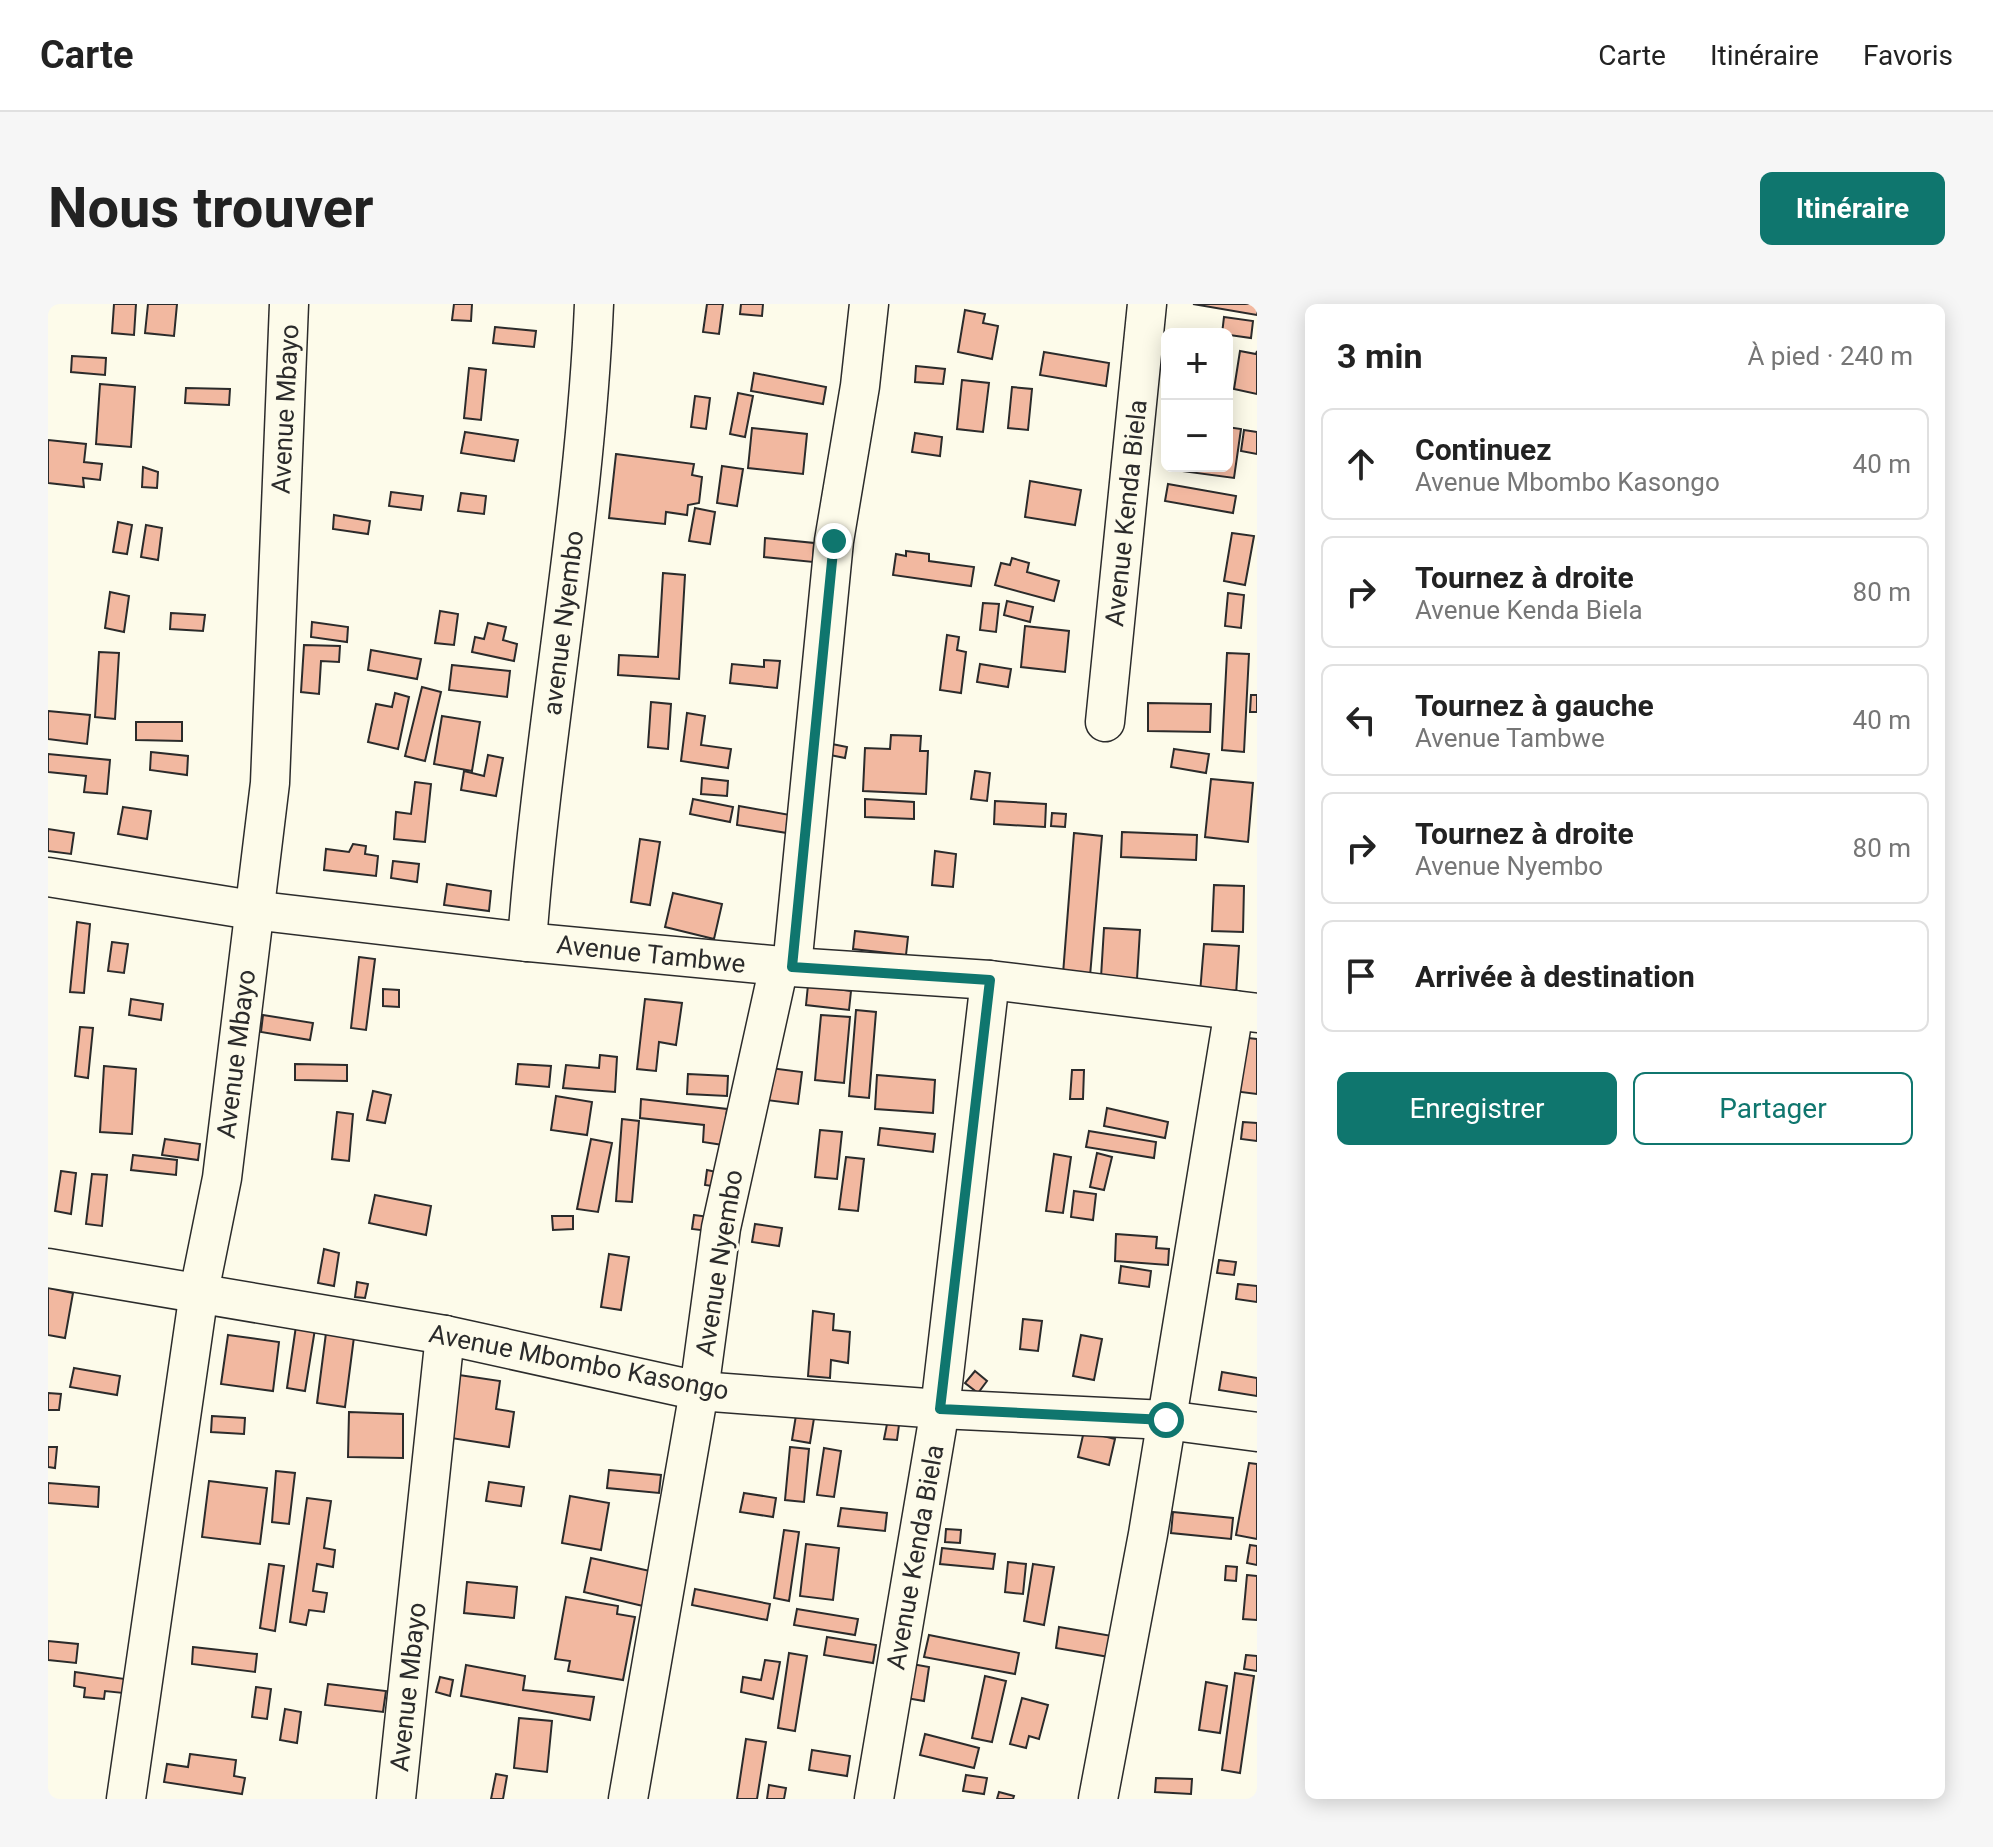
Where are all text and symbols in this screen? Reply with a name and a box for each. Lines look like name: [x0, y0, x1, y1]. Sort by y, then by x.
text: Carte: [40, 33, 133, 77]
text: Carte: [1598, 39, 1666, 72]
text: Itinéraire: [1710, 39, 1819, 72]
text: Favoris: [1863, 39, 1953, 72]
button: Itinéraire: [1760, 172, 1945, 245]
text: Nous trouver: [48, 175, 374, 241]
street label: Avenue Mbayo: [266, 323, 304, 495]
map controls: [1161, 328, 1233, 472]
button: +: [1161, 328, 1233, 400]
text: 3 min: [1337, 336, 1422, 376]
text: À pied · 240 m: [1747, 341, 1913, 371]
street label: Avenue Kenda Biela: [1099, 398, 1153, 628]
button: −: [1161, 400, 1233, 472]
text: Continuez: [1415, 432, 1552, 467]
icon: ahead: [1339, 442, 1383, 486]
text: 40 m: [1853, 449, 1911, 479]
text: Avenue Mbombo Kasongo: [1415, 467, 1720, 497]
route end: [816, 523, 852, 559]
street label: avenue Nyembo: [537, 529, 589, 717]
text: Tournez à droite: [1415, 560, 1634, 595]
icon: right: [1339, 570, 1383, 614]
text: 80 m: [1853, 577, 1911, 607]
text: Avenue Kenda Biela: [1415, 595, 1643, 625]
text: Tournez à gauche: [1415, 688, 1654, 723]
icon: left: [1339, 698, 1383, 742]
text: 40 m: [1853, 705, 1911, 735]
text: Avenue Tambwe: [1415, 723, 1605, 753]
text: Tournez à droite: [1415, 816, 1634, 851]
icon: right: [1339, 826, 1383, 870]
text: 80 m: [1853, 833, 1911, 863]
text: Avenue Nyembo: [1415, 851, 1603, 881]
street label: Avenue Tambwe: [555, 929, 747, 979]
icon: arrive: [1339, 954, 1383, 998]
text: Arrivée à destination: [1415, 959, 1695, 994]
street label: Avenue Mbayo: [211, 968, 261, 1140]
button: Enregistrer: [1337, 1072, 1617, 1145]
button: Partager: [1633, 1072, 1913, 1145]
street label: Avenue Nyembo: [689, 1168, 749, 1358]
street label: Avenue Mbombo Kasongo: [427, 1318, 731, 1406]
route start: [1148, 1402, 1184, 1438]
street label: Avenue Kenda Biela: [880, 1442, 950, 1672]
street label: Avenue Mbayo: [384, 1601, 432, 1773]

